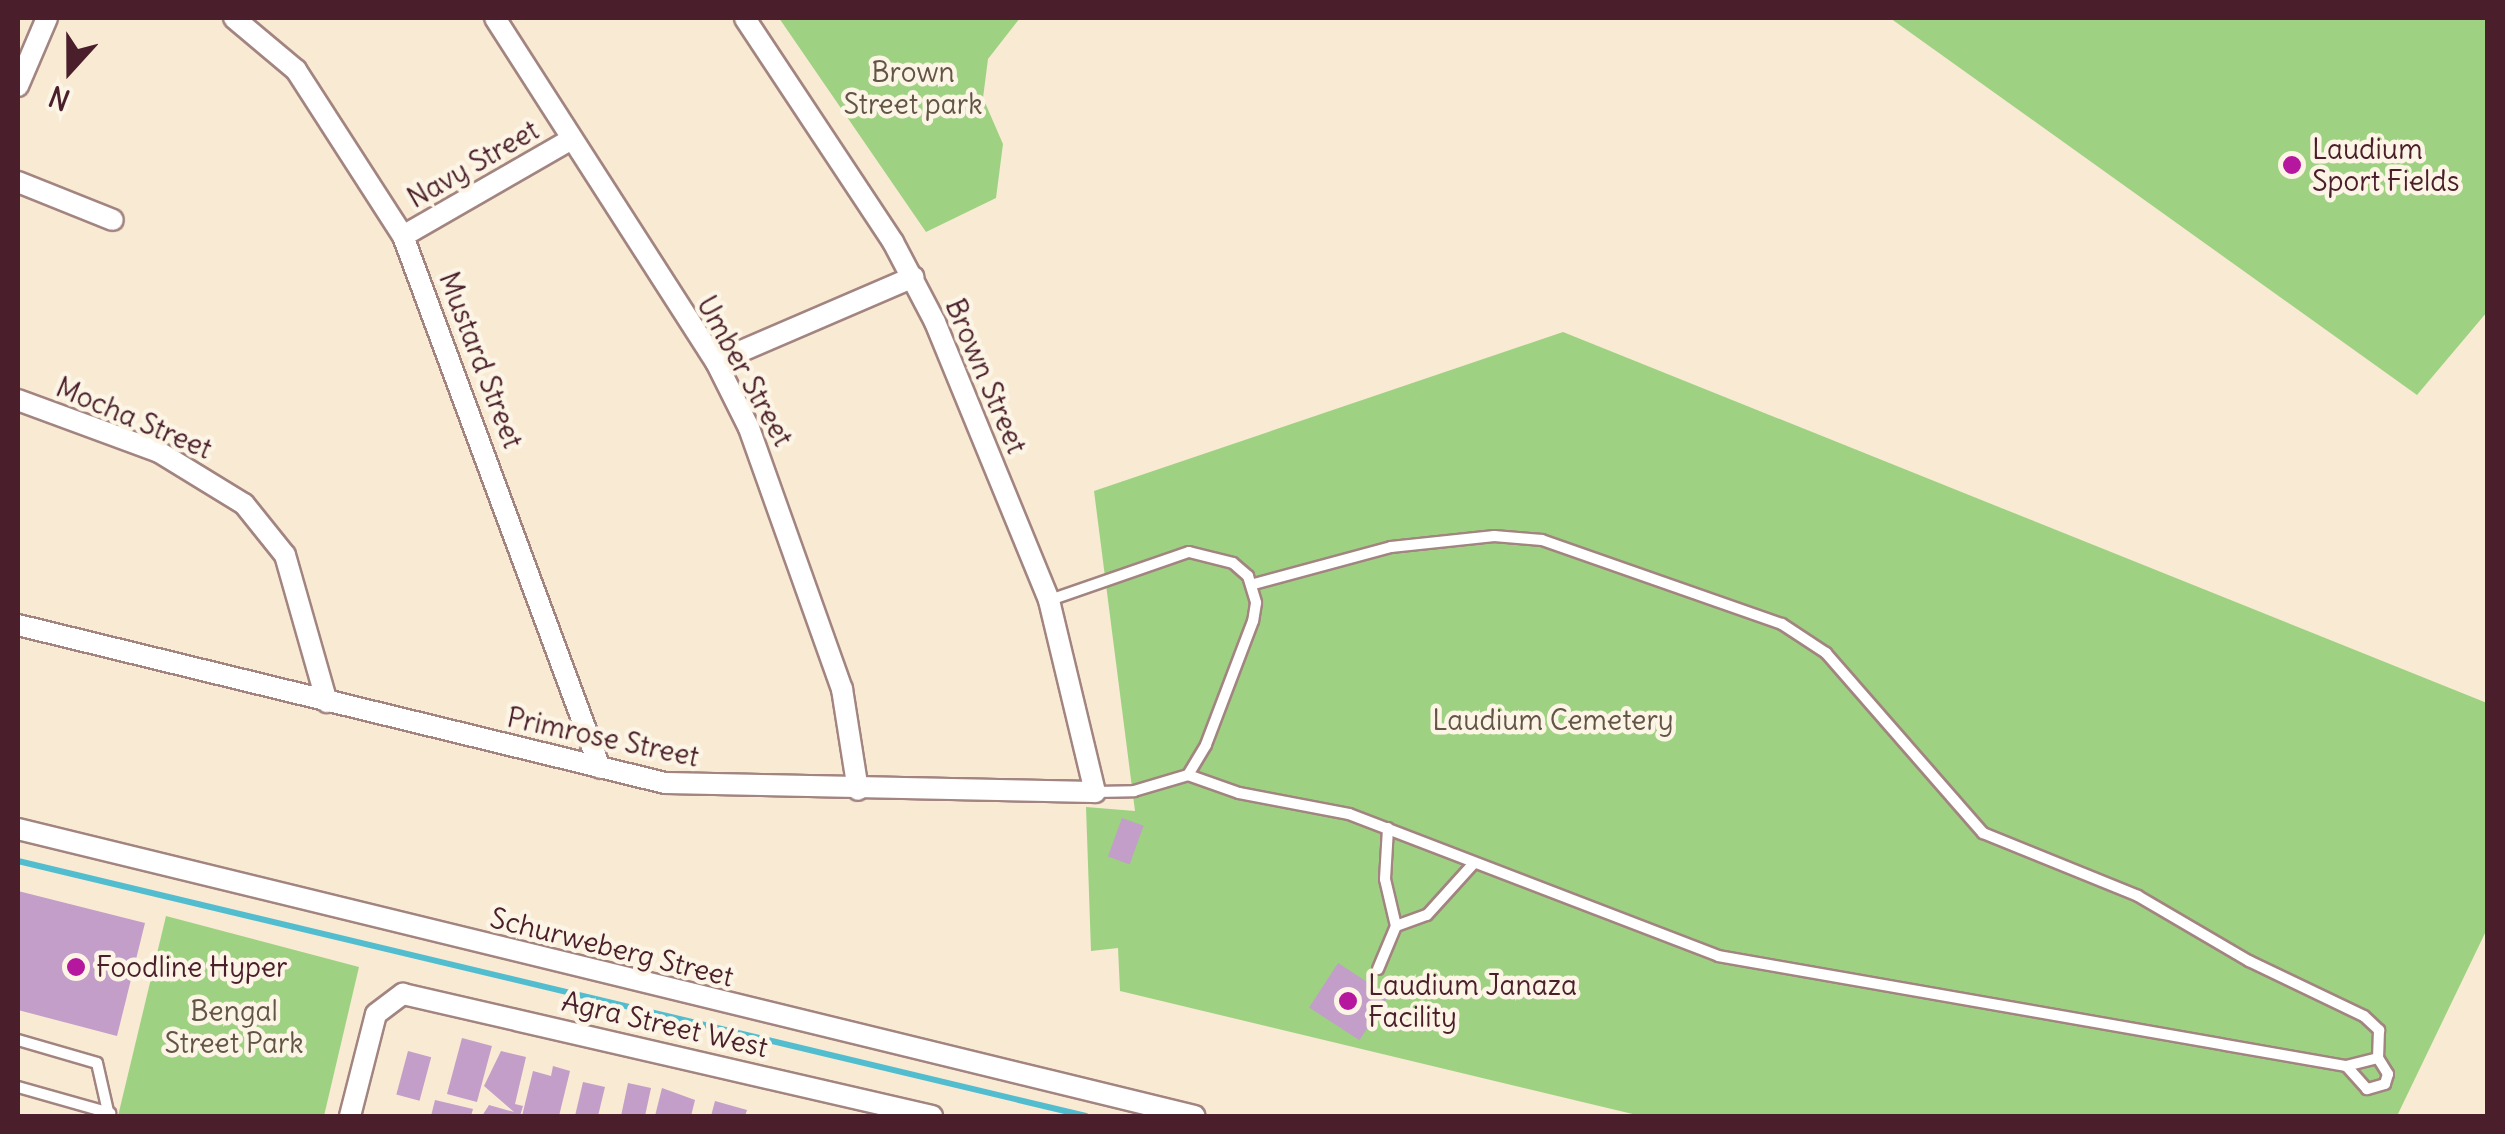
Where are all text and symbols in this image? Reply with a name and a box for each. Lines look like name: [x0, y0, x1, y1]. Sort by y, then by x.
north arrow: [20, 20, 120, 120]
park label: Brown Street park: [843, 55, 983, 121]
text: N: [44, 78, 75, 118]
street label: Navy Street: [401, 113, 545, 215]
place label: Laudium Sport Fields: [2312, 132, 2459, 198]
marker: Laudium Sport Fields: [2281, 154, 2303, 176]
street label: Mustard Street: [432, 267, 530, 453]
street label: Umber Street: [690, 290, 800, 452]
street label: Brown Street: [938, 294, 1034, 458]
street label: Mocha Street: [51, 370, 217, 466]
street label: Primrose Street: [504, 700, 702, 774]
park label: Laudium Cemetery: [1432, 703, 1674, 737]
street label: Schurweberg Street: [487, 901, 737, 993]
place label: Foodline Hyper: [96, 950, 288, 984]
marker: Foodline Hyper: [65, 956, 87, 978]
place label: Laudium Janaza Facility: [1368, 968, 1577, 1034]
street label: Agra Street West: [559, 984, 771, 1064]
marker: Laudium Janaza Facility: [1337, 990, 1359, 1012]
park label: Bengal Street Park: [164, 994, 304, 1060]

